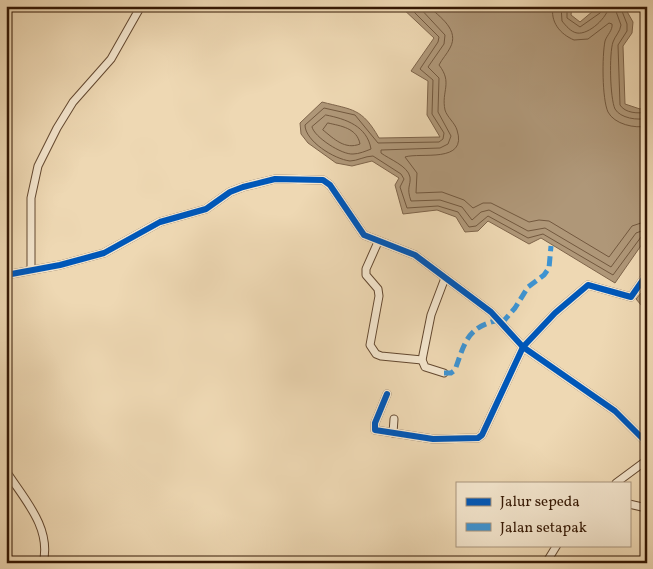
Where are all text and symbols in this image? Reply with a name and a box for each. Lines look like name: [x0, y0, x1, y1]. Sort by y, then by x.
legend: [456, 482, 630, 546]
text: Jalur sepeda: [500, 492, 580, 513]
text: Jalan setapak: [500, 518, 587, 539]

